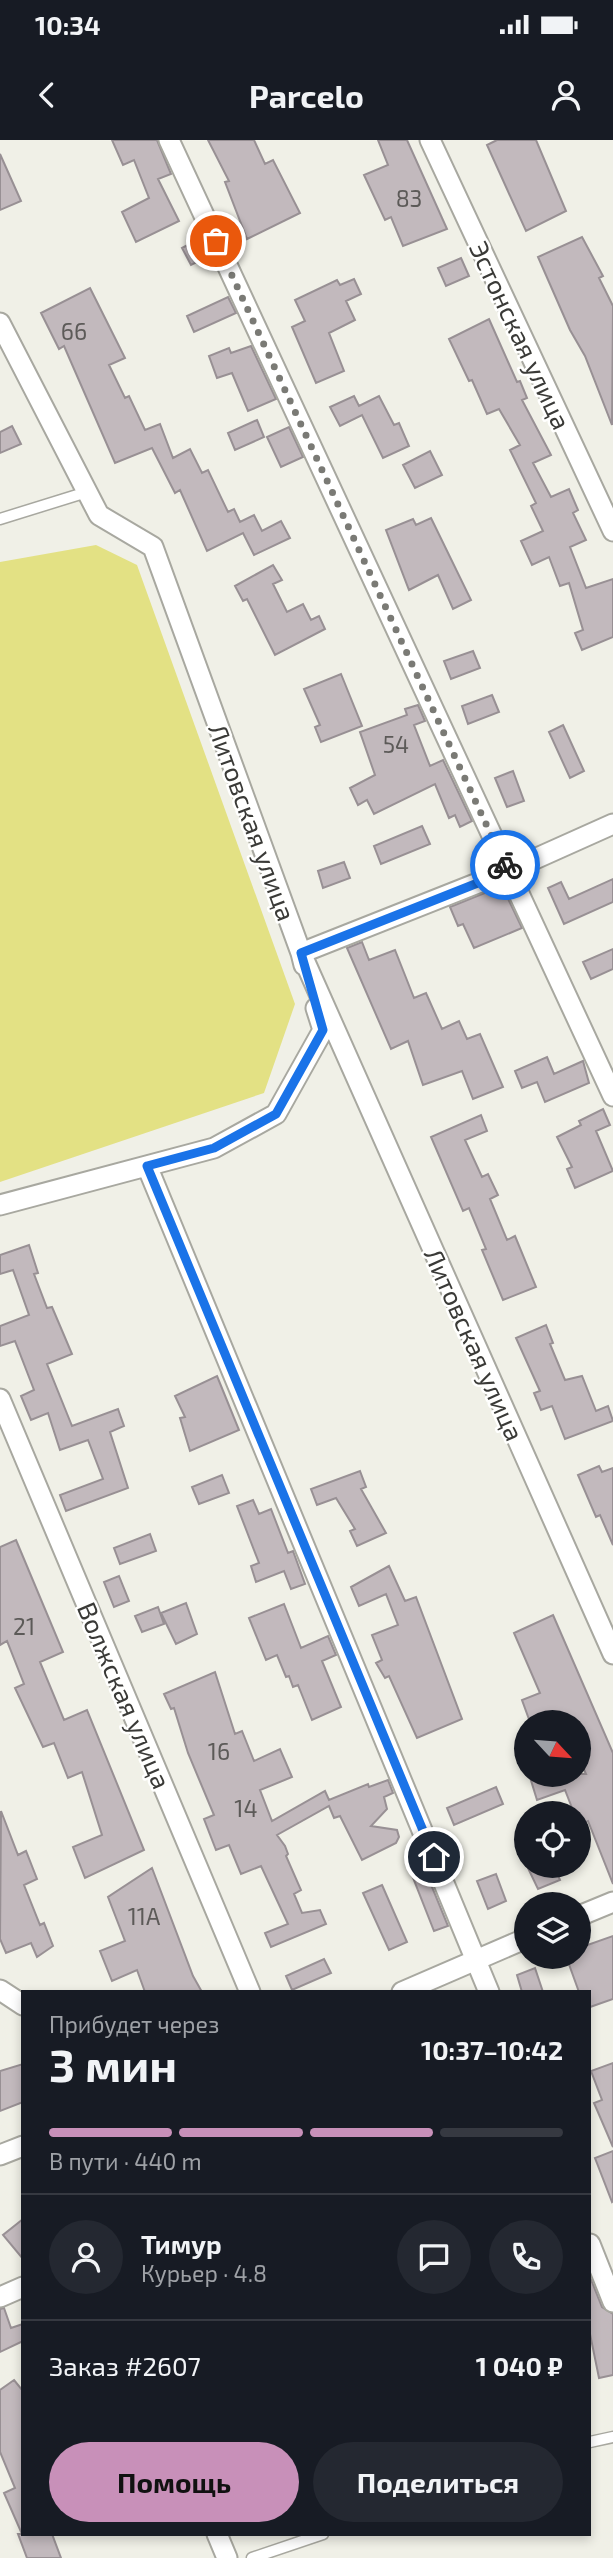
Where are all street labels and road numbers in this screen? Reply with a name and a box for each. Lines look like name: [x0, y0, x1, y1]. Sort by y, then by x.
street label: Эстонская улица: [463, 236, 578, 434]
street label: Литовская улица: [202, 719, 303, 925]
street label: Литовская улица: [418, 1243, 531, 1446]
street label: Волжская улица: [71, 1597, 178, 1793]

